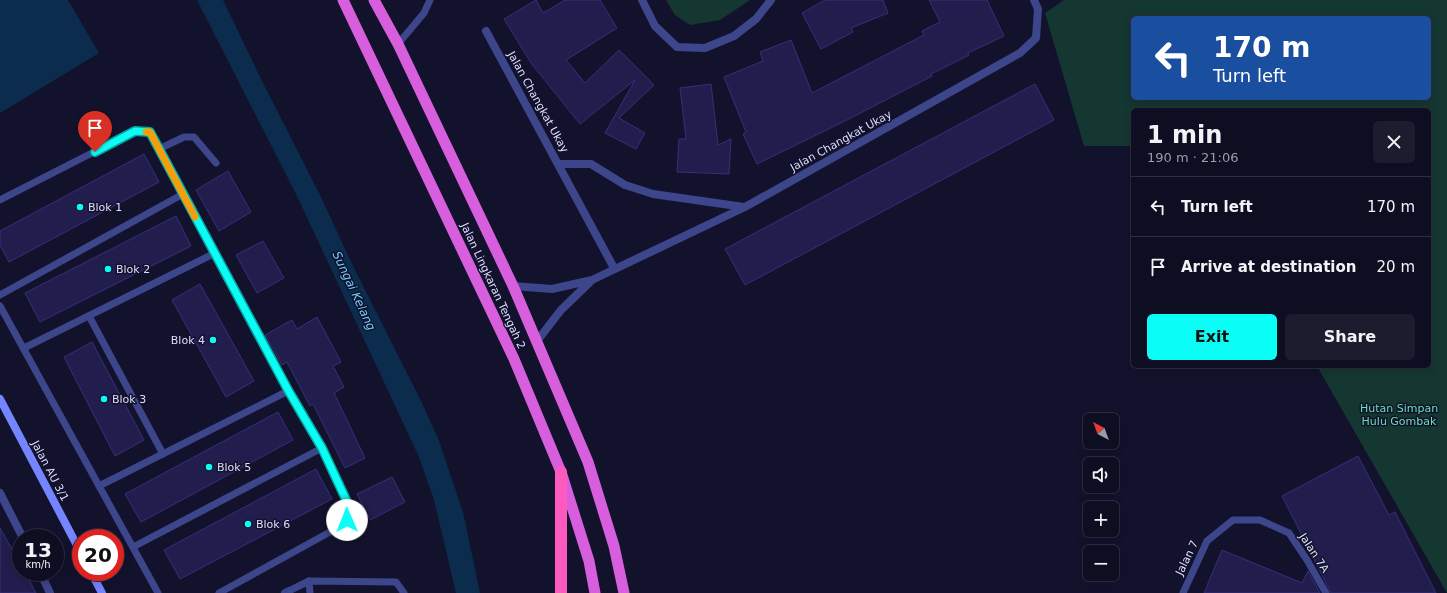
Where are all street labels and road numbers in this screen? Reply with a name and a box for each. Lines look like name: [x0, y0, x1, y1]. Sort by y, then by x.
street label: Jalan Changkat Ukay: [504, 48, 572, 155]
street label: Jalan Changkat Ukay: [787, 107, 894, 175]
street label: Jalan Lingkaran Tengah 2: [458, 220, 528, 351]
street label: Jalan AU 3/1: [28, 437, 71, 504]
street label: Jalan 7A: [1296, 530, 1332, 576]
street label: Jalan 7: [1173, 538, 1201, 578]

